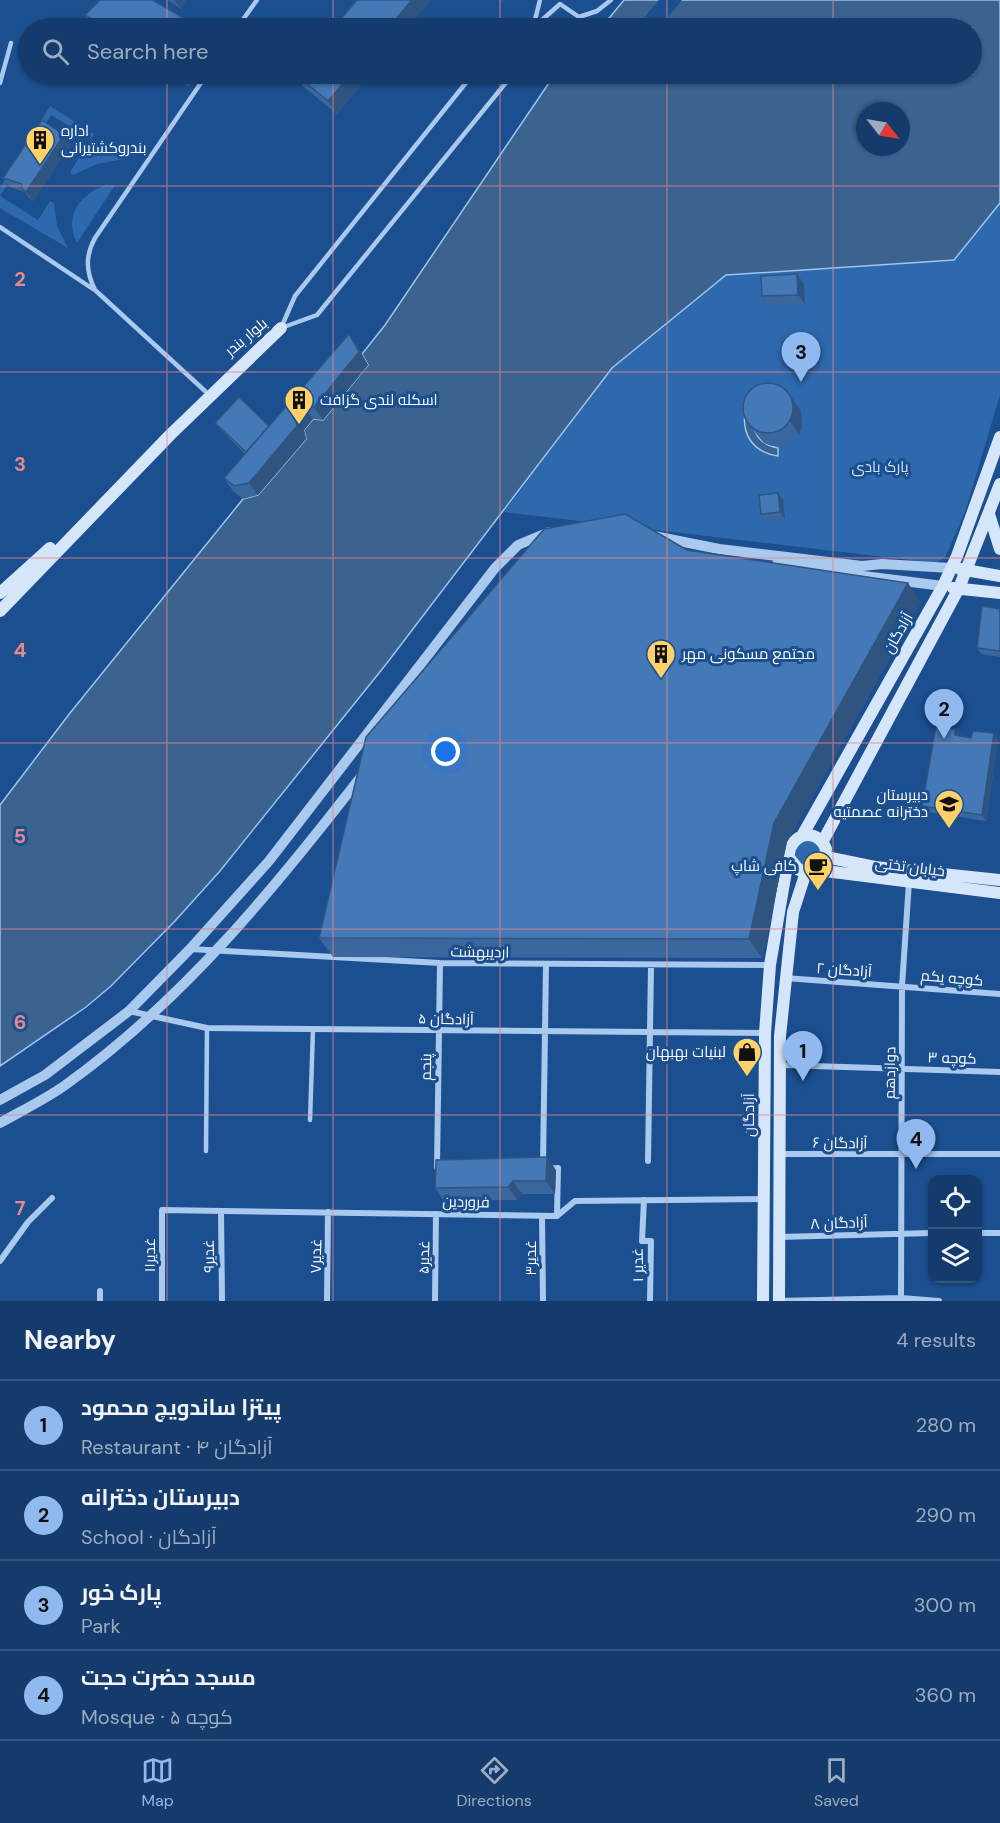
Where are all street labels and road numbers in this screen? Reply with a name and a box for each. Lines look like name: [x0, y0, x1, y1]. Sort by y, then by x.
street label: بلوار بندر: [220, 313, 271, 361]
street label: آزادگان: [878, 609, 918, 657]
street label: خیابان تختی: [874, 853, 946, 881]
street label: اردیبهشت: [450, 941, 510, 963]
street label: آزادگان ۲: [816, 958, 872, 982]
street label: کوچه یکم: [920, 965, 984, 991]
street label: آزادگان ۵: [418, 1009, 474, 1029]
street label: دوازدهم: [880, 1047, 900, 1099]
street label: کوچه ۳: [927, 1047, 977, 1069]
street label: پنجم: [416, 1053, 436, 1081]
street label: آزادگان: [739, 1093, 759, 1137]
street label: آزادگان ۶: [812, 1133, 868, 1153]
street label: فروردین: [442, 1192, 490, 1212]
street label: آزادگان ۸: [810, 1212, 868, 1234]
street label: غدیر۱۱: [140, 1238, 160, 1272]
street label: غدیر۷: [306, 1238, 326, 1274]
street label: غدیر۹: [199, 1239, 219, 1273]
street label: غدیر۵: [414, 1240, 434, 1274]
street label: غدیر۳: [521, 1240, 541, 1276]
street label: غدیر ۱: [628, 1248, 648, 1282]

